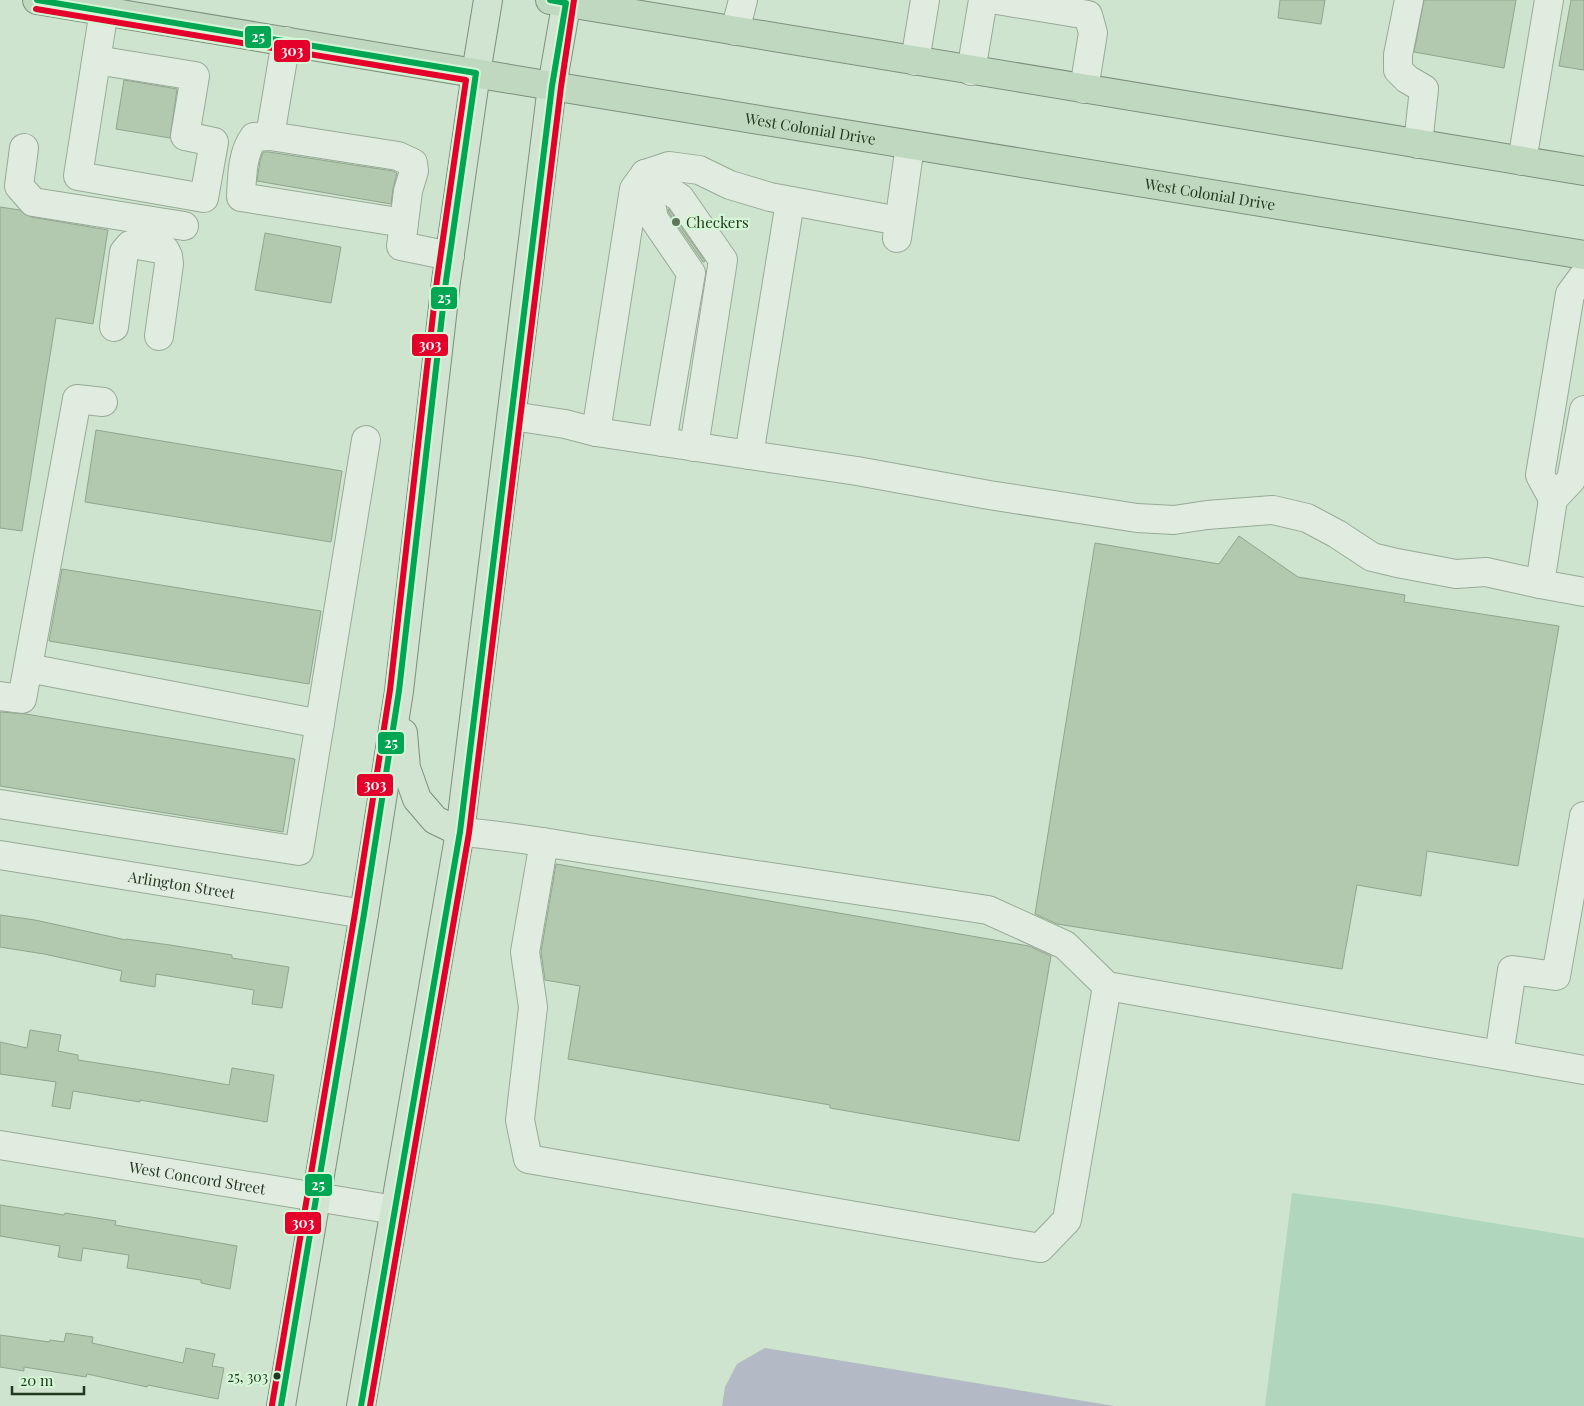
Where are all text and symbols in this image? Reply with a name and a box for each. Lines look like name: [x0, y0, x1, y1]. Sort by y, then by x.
line badge: 25: [244, 25, 272, 49]
text: 25: [251, 27, 265, 46]
line badge: 303: [273, 39, 311, 63]
text: 303: [281, 41, 304, 60]
street label: West Colonial Drive: [743, 108, 877, 149]
street label: West Colonial Drive: [1142, 173, 1277, 214]
place label: Checkers: [686, 212, 749, 232]
marker: Checkers: [670, 216, 682, 228]
line badge: 25: [430, 286, 458, 310]
text: 25: [437, 288, 451, 307]
line badge: 303: [411, 333, 449, 357]
text: 303: [419, 335, 442, 354]
line badge: 25: [377, 731, 405, 755]
text: 25: [384, 733, 398, 752]
line badge: 303: [356, 773, 394, 797]
text: 303: [364, 775, 387, 794]
street label: Arlington Street: [126, 866, 237, 903]
street label: West Concord Street: [127, 1156, 268, 1199]
line badge: 25: [304, 1173, 333, 1197]
text: 25: [311, 1175, 325, 1194]
line badge: 303: [284, 1211, 322, 1235]
text: 303: [292, 1213, 315, 1232]
scale bar: [12, 1364, 85, 1396]
place label: 25, 303: [227, 1367, 268, 1386]
text: 20 m: [20, 1370, 54, 1390]
marker: 25, 303: [272, 1371, 282, 1381]

